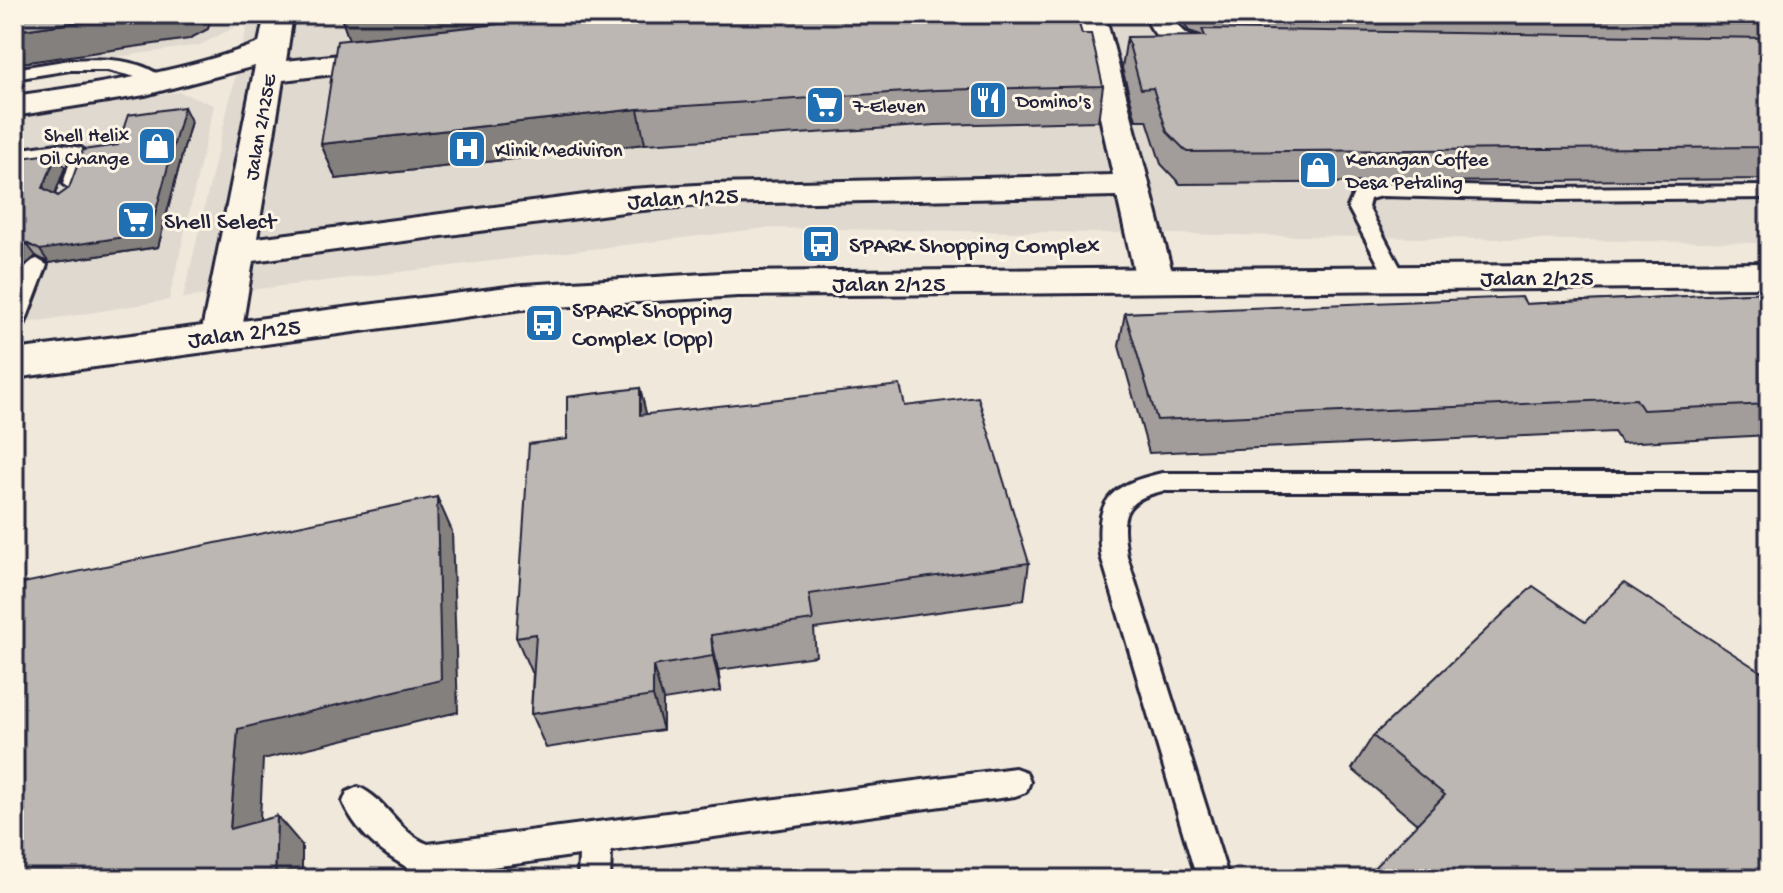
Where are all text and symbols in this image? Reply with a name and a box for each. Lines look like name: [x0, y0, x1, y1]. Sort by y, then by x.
street label: Jalan 2/125E: [242, 71, 283, 182]
restaurant icon: Domino's: [967, 79, 1009, 121]
supermarket icon: 7-Eleven: [804, 84, 846, 126]
place label: Domino's: [1014, 92, 1091, 115]
place label: 7-Eleven: [852, 97, 926, 120]
shop icon: Shell Helix Oil Change: [136, 125, 178, 167]
place label: Shell Helix Oil Change: [40, 126, 130, 172]
hospital icon: Klinik Mediviron: [446, 128, 488, 170]
place label: Klinik Mediviron: [495, 141, 623, 164]
shop icon: Kenangan Coffee Desa Petaling: [1297, 149, 1339, 191]
place label: Kenangan Coffee Desa Petaling: [1344, 150, 1489, 196]
street label: Jalan 1/125: [627, 183, 740, 218]
supermarket icon: Shell Select: [115, 199, 157, 241]
place label: Shell Select: [164, 209, 278, 238]
bus stop icon: SPARK Shopping Complex: [800, 223, 842, 265]
place label: SPARK Shopping Complex: [849, 233, 1100, 262]
street label: Jalan 2/125: [1480, 266, 1594, 295]
street label: Jalan 2/125: [832, 272, 946, 301]
place label: SPARK Shopping Complex (Opp): [572, 298, 732, 355]
bus stop icon: SPARK Shopping Complex (Opp): [523, 302, 565, 344]
street label: Jalan 2/125: [186, 314, 302, 357]

